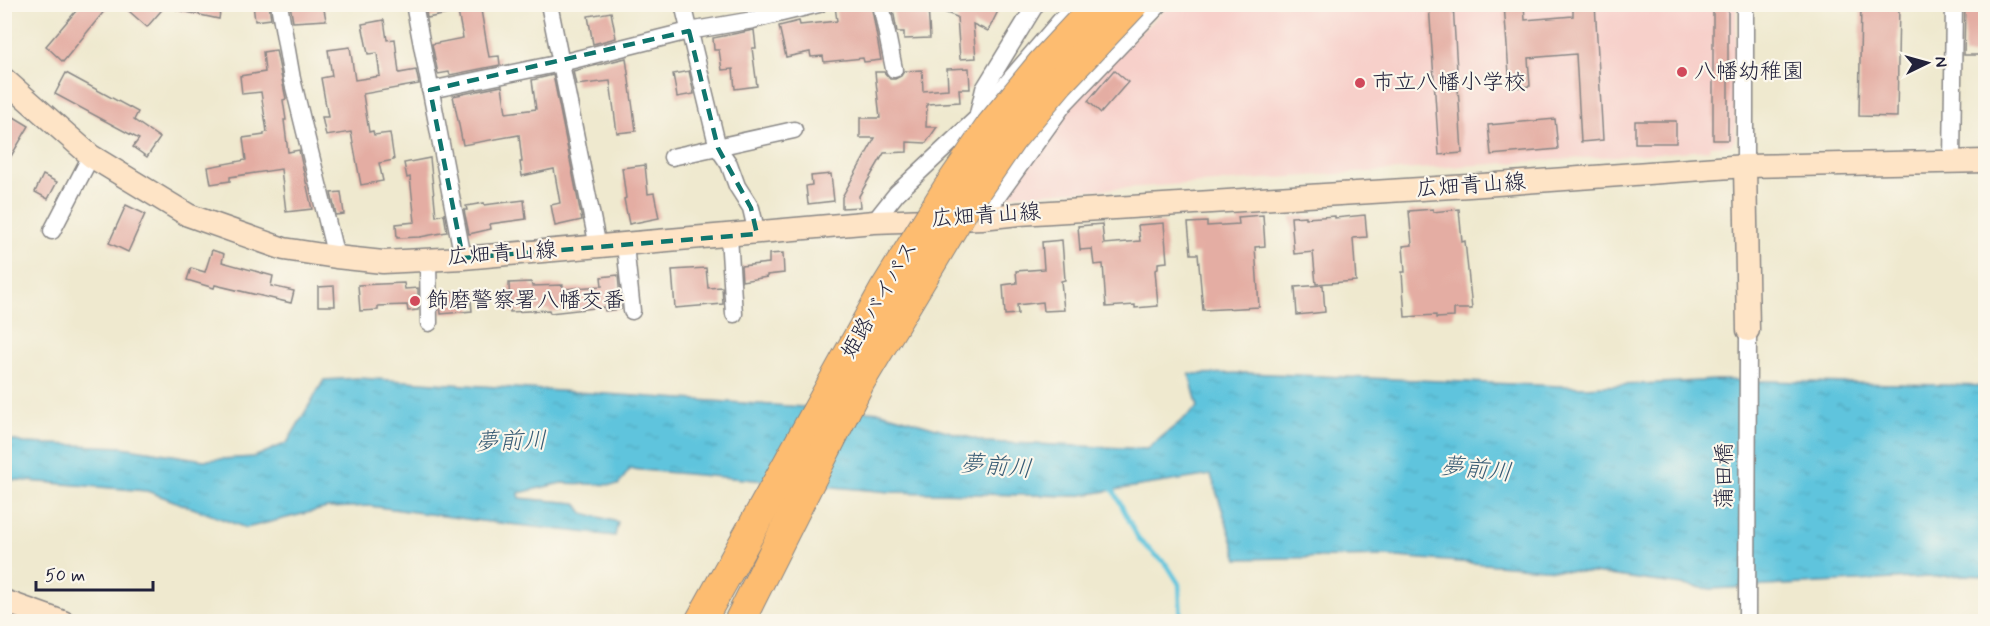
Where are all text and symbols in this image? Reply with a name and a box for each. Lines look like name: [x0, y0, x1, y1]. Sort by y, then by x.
north arrow: [1897, 33, 1957, 93]
text: N: [1930, 56, 1951, 68]
place label: 八幡幼稚園: [1694, 58, 1804, 86]
marker: 八幡幼稚園: [1675, 65, 1689, 79]
place label: 市立八幡小学校: [1372, 69, 1526, 97]
marker: 市立八幡小学校: [1353, 76, 1367, 90]
street label: 広畑青山線: [1415, 168, 1527, 204]
street label: 広畑青山線: [930, 198, 1042, 234]
street label: 広畑青山線: [446, 236, 558, 272]
street label: 姫路バイパス: [835, 236, 925, 364]
place label: 飾磨警察署八幡交番: [427, 287, 625, 315]
marker: 飾磨警察署八幡交番: [408, 294, 422, 308]
water label: 夢前川: [475, 426, 547, 458]
street label: 蒲田橋: [1711, 443, 1739, 509]
water label: 夢前川: [959, 448, 1033, 486]
water label: 夢前川: [1439, 451, 1513, 489]
scale bar: [36, 554, 153, 592]
text: 50 m: [45, 564, 85, 588]

